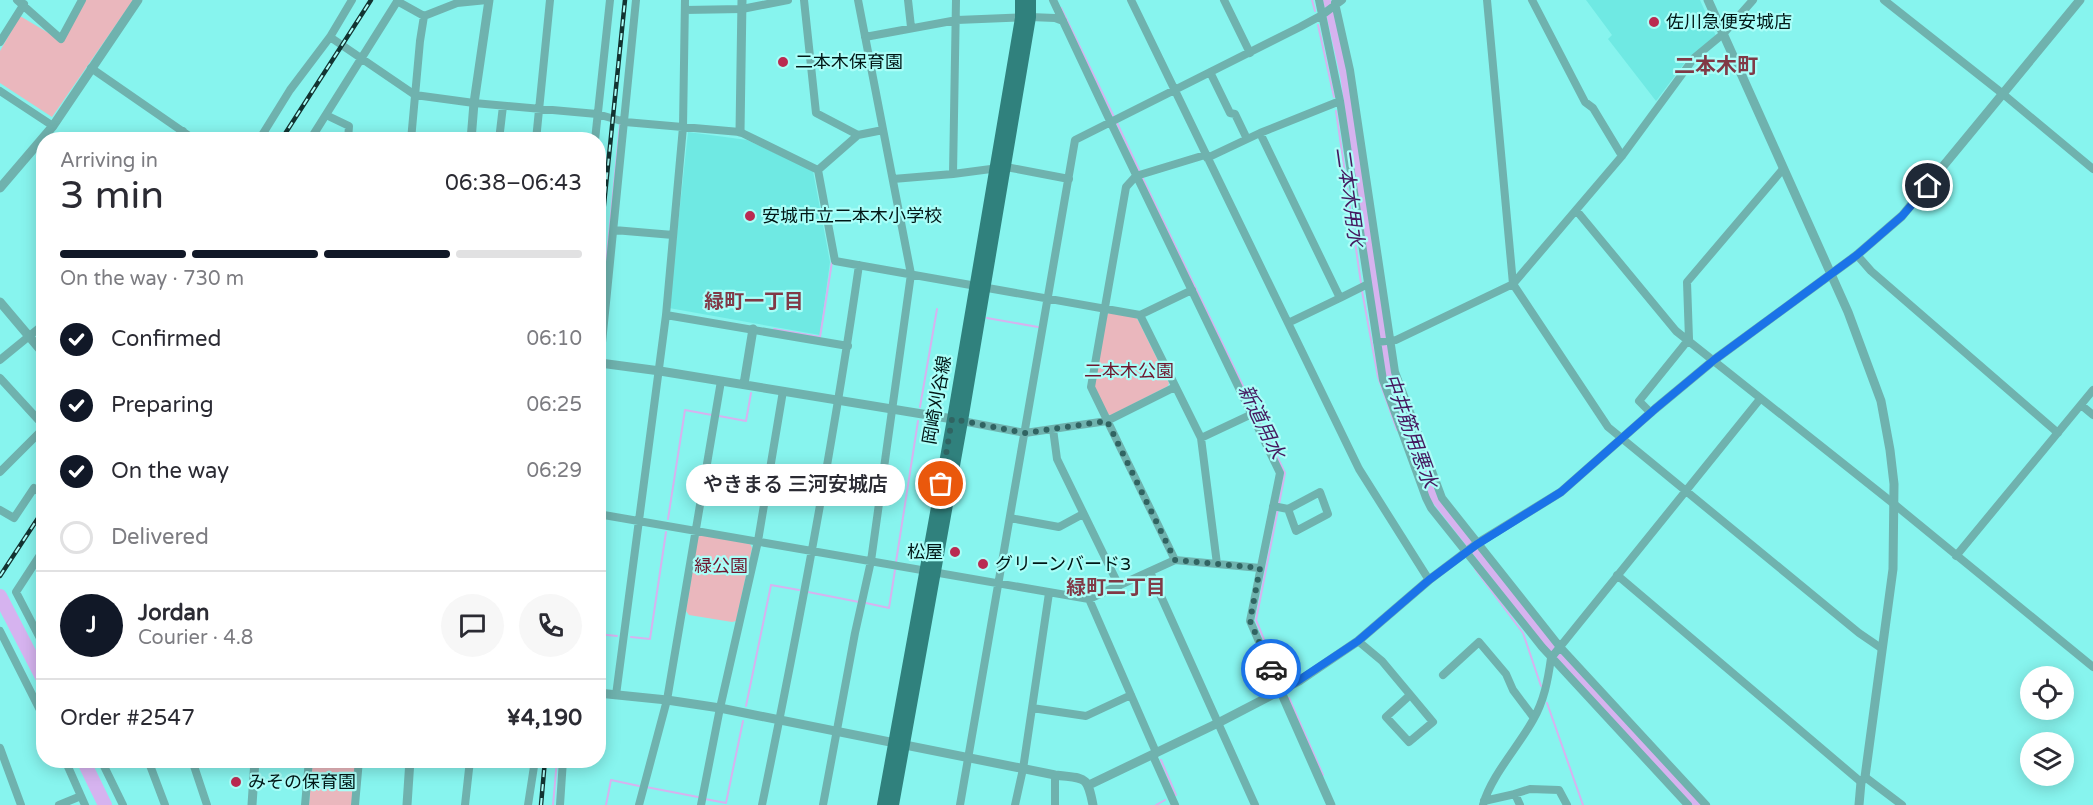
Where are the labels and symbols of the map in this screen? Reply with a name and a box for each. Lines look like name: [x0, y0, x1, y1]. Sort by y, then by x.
place label: 佐川急便安城店: [1666, 11, 1792, 33]
marker: 佐川急便安城店: [1647, 15, 1661, 29]
place label: 二本木保育園: [795, 51, 903, 73]
district label: 二本木町: [1674, 54, 1758, 79]
marker: 二本木保育園: [776, 55, 790, 69]
water label: 二本木用水: [1330, 146, 1368, 250]
pin: [1902, 160, 1953, 211]
place label: 安城市立二本木小学校: [762, 205, 942, 227]
marker: 安城市立二本木小学校: [743, 209, 757, 223]
district label: 緑町一丁目: [704, 290, 804, 314]
street label: 岡崎刈谷線: [918, 354, 956, 446]
park label: 二本木公園: [1084, 360, 1174, 382]
water label: 中井筋用悪水: [1378, 371, 1442, 493]
water label: 新道用水: [1233, 381, 1290, 465]
pin: [915, 458, 966, 509]
callout: やきまる 三河安城店: [686, 463, 905, 505]
place label: 松屋: [907, 541, 943, 563]
marker: 松屋: [948, 545, 962, 559]
place label: グリーンバード3: [995, 553, 1131, 575]
park label: 緑公園: [694, 555, 748, 577]
marker: グリーンバード3: [976, 557, 990, 571]
district label: 緑町二丁目: [1066, 576, 1166, 600]
courier: [1241, 639, 1301, 699]
place label: みその保育園: [248, 771, 356, 793]
marker: みその保育園: [229, 775, 243, 789]

